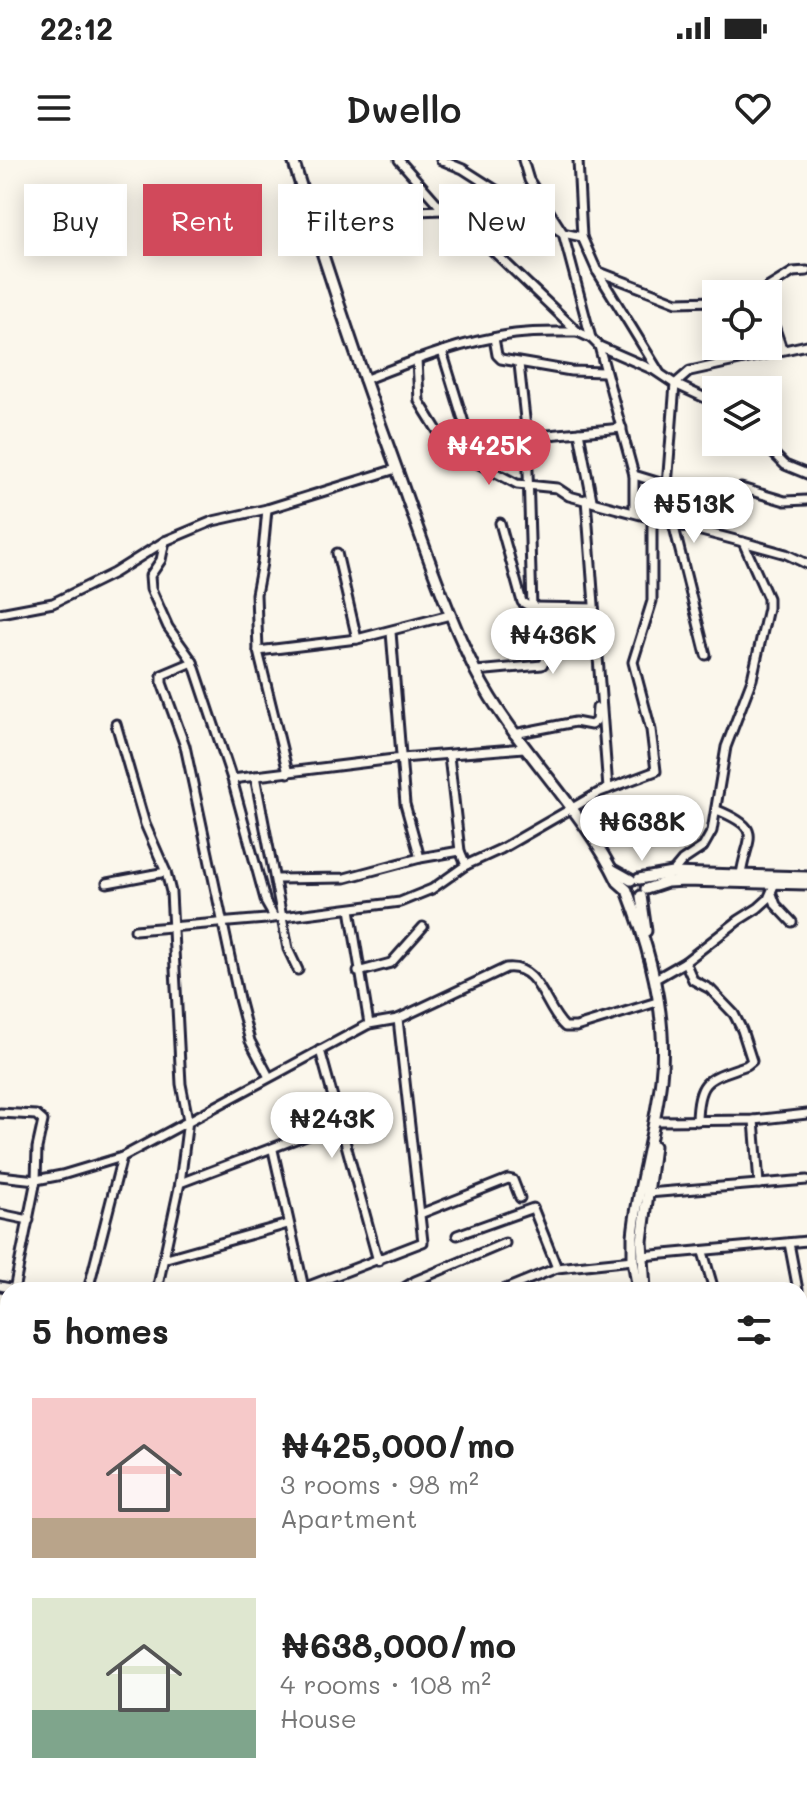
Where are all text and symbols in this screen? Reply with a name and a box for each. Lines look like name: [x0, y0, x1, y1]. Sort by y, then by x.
text: 22:12: [40, 8, 113, 48]
text: Dwello: [346, 85, 461, 132]
icon: menu: [32, 86, 76, 130]
icon: heart: [731, 86, 775, 130]
chip: Buy: [24, 184, 127, 256]
chip: Rent: [143, 184, 262, 256]
chip: Filters: [278, 184, 423, 256]
chip: New: [439, 184, 555, 256]
map controls: [702, 280, 782, 456]
button: locate: [702, 280, 782, 360]
button: layers: [702, 376, 782, 456]
pin: ₦425K: [433, 419, 545, 487]
text: ₦425K: [446, 428, 532, 462]
pin: ₦513K: [638, 477, 750, 545]
text: ₦513K: [653, 486, 735, 520]
pin: ₦436K: [497, 608, 609, 676]
text: ₦436K: [509, 617, 597, 651]
pin: ₦638K: [586, 795, 698, 863]
text: ₦638K: [598, 804, 686, 838]
pin: ₦243K: [276, 1092, 388, 1160]
text: ₦243K: [288, 1101, 376, 1135]
text: 5 homes: [32, 1308, 169, 1353]
icon: filters: [732, 1308, 776, 1352]
text: ₦425,000/mo: [280, 1422, 515, 1467]
icon: home: [96, 1430, 192, 1526]
text: 3 rooms · 98 m²: [280, 1467, 479, 1501]
text: Apartment: [280, 1501, 417, 1535]
text: ₦638,000/mo: [280, 1622, 516, 1667]
icon: home: [96, 1630, 192, 1726]
text: 4 rooms · 108 m²: [280, 1667, 491, 1701]
text: House: [280, 1701, 357, 1735]

